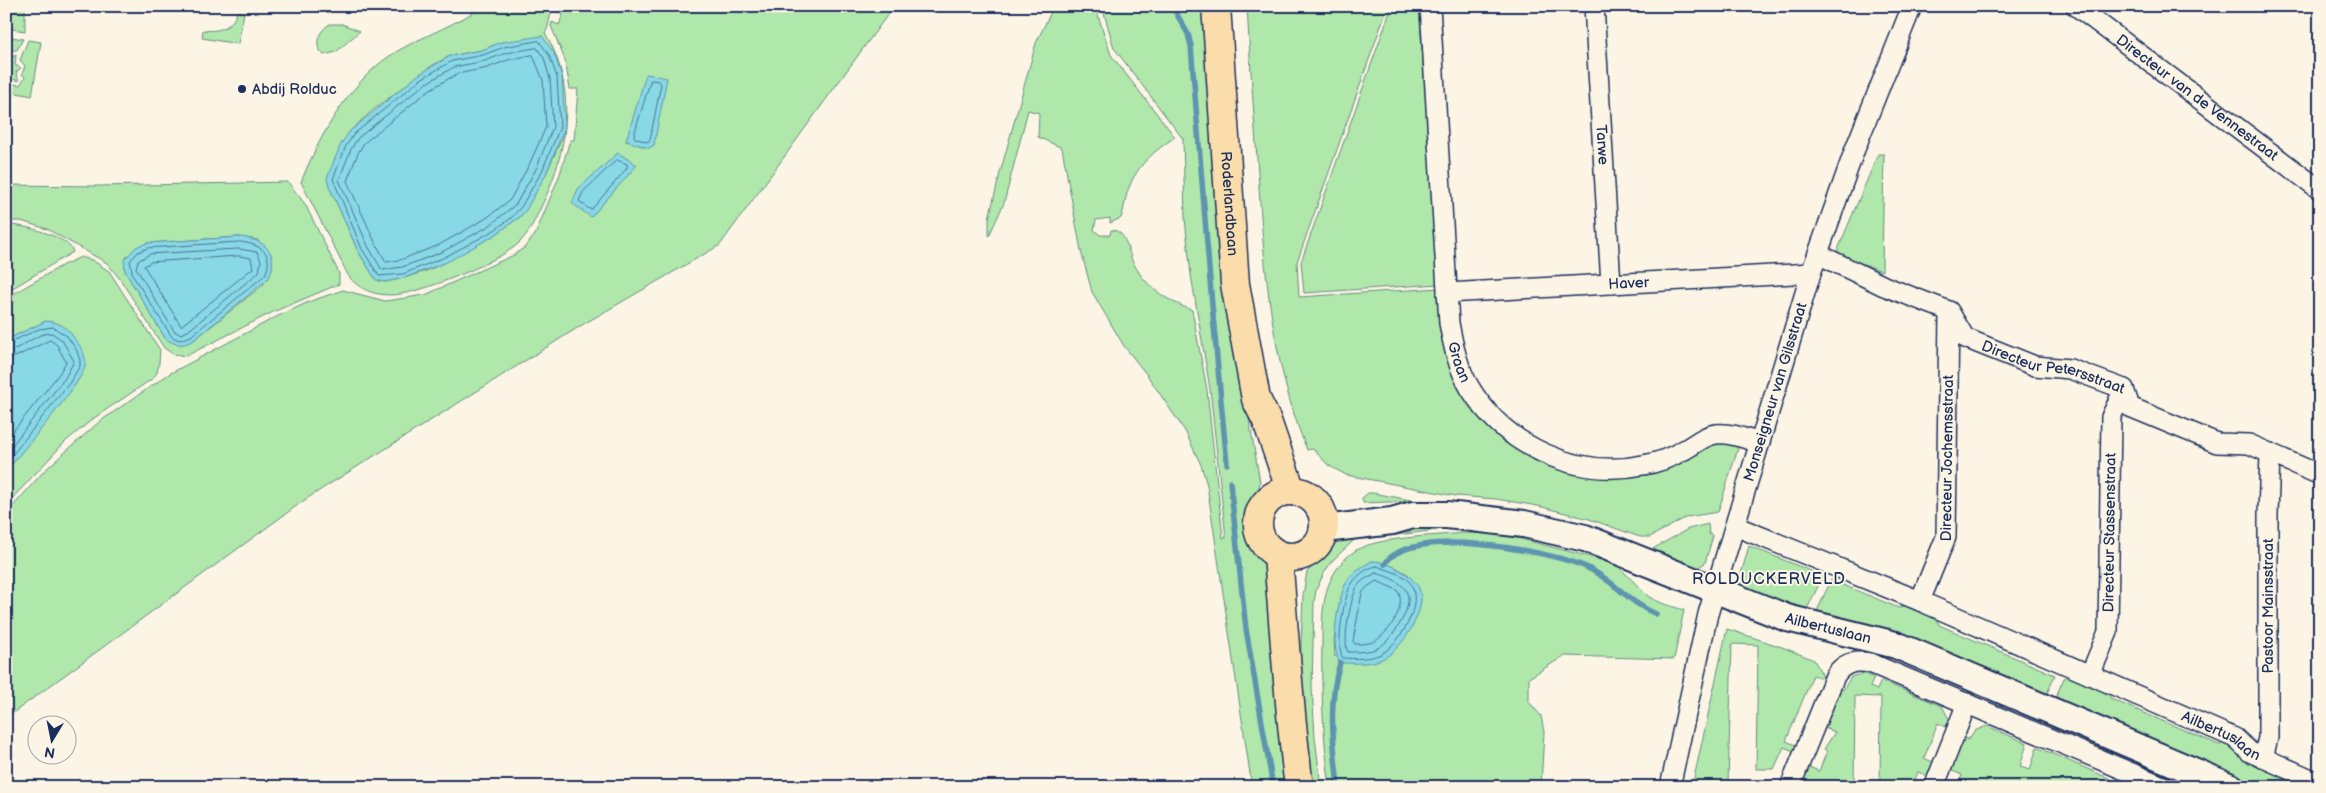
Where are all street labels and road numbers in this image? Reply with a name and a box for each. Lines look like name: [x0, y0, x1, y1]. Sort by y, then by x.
street label: Directeur van de Vennestraat: [2112, 31, 2282, 165]
street label: Tarwe: [1591, 124, 1613, 166]
street label: Roderlandbaan: [1216, 151, 1242, 257]
street label: Haver: [1608, 273, 1650, 294]
street label: Monseigneur van Gilsstraat: [1740, 300, 1812, 484]
street label: Directeur Petersstraat: [1979, 337, 2128, 399]
street label: Graan: [1443, 340, 1475, 386]
street label: Directeur Jochemsstraat: [1937, 374, 1958, 541]
street label: Directeur Stassenstraat: [2099, 452, 2121, 613]
street label: Pastoor Mainsstraat: [2259, 538, 2278, 673]
street label: Ailbertuslaan: [1783, 609, 1873, 648]
street label: Ailbertuslaan: [2179, 707, 2263, 765]

